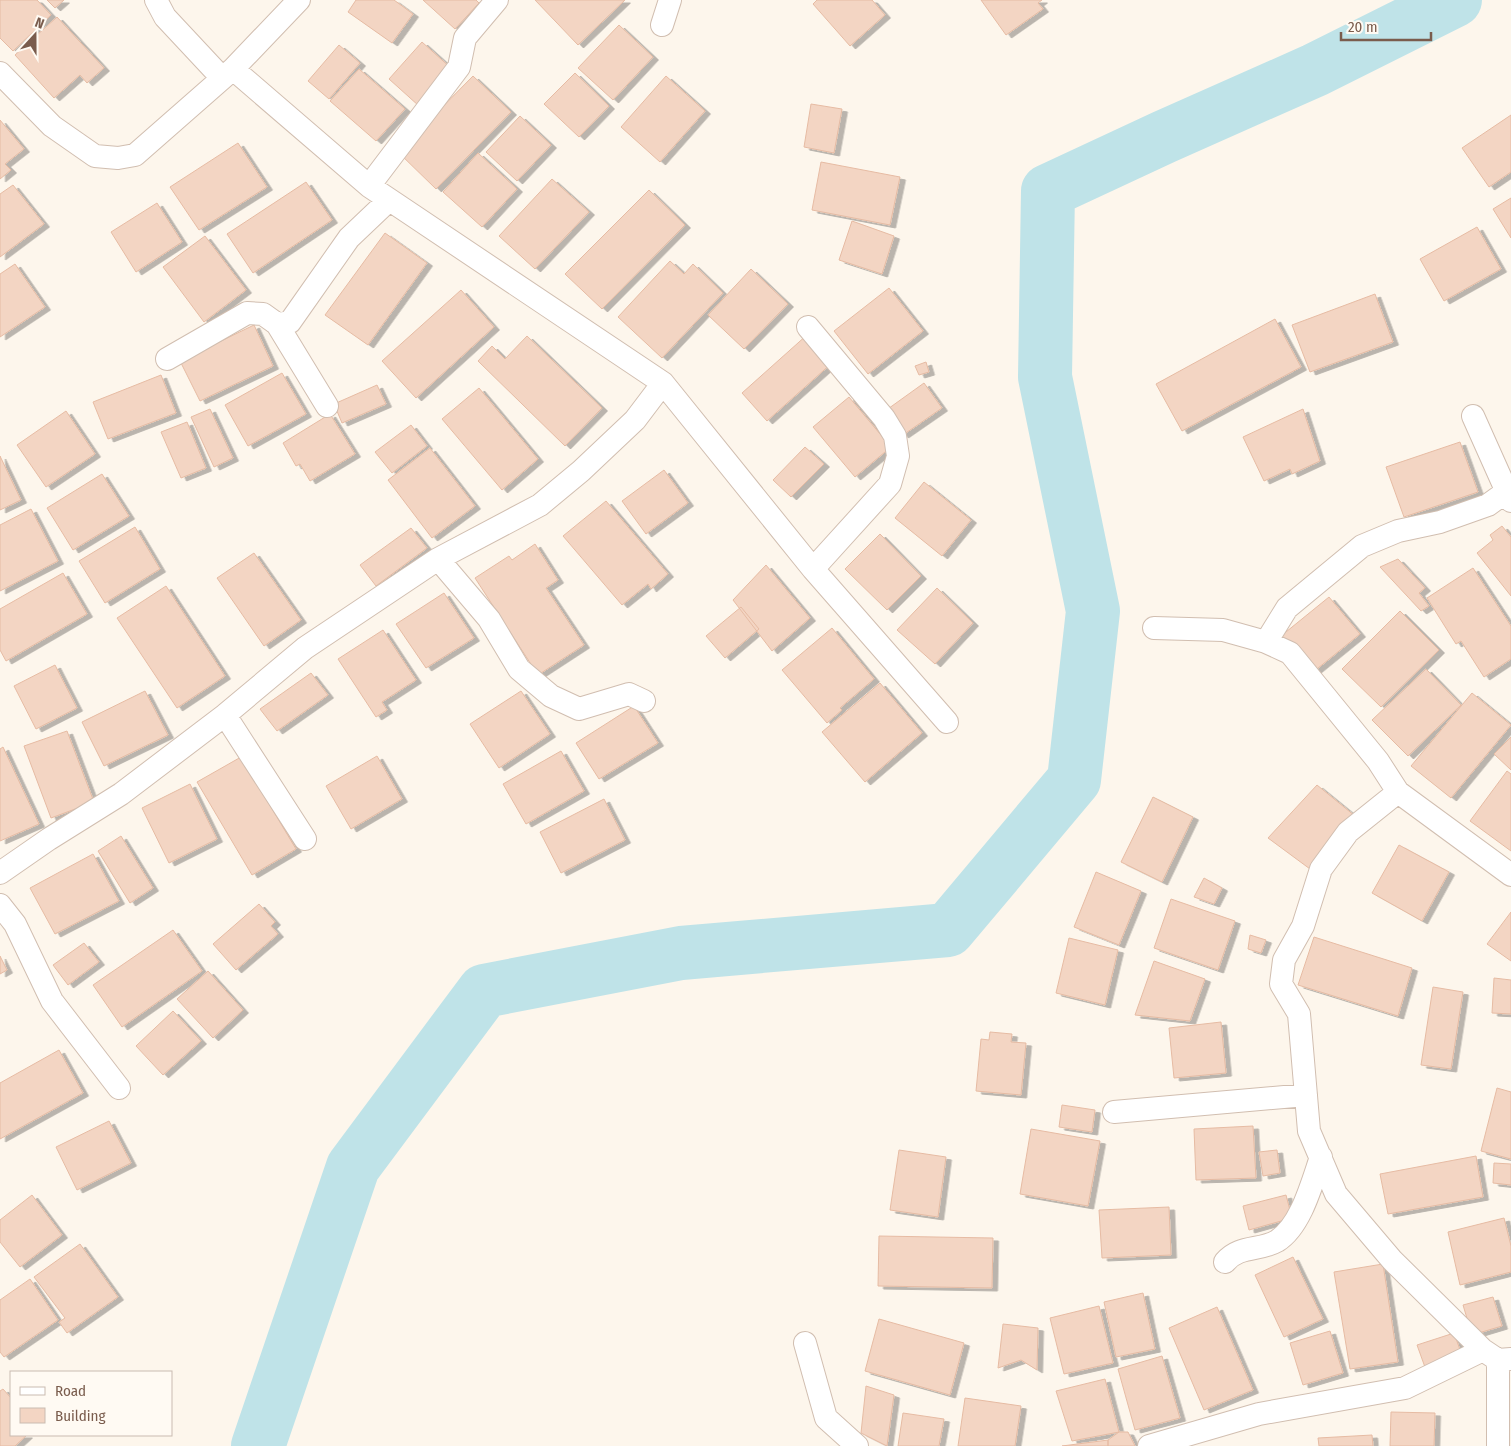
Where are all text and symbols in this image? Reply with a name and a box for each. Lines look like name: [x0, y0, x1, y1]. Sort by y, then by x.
north arrow: [10, 10, 60, 60]
scale bar: [1341, 10, 1431, 42]
text: N: [33, 14, 46, 33]
text: 20 m: [1348, 18, 1378, 36]
legend: [10, 1371, 172, 1436]
text: Road: [55, 1382, 86, 1400]
text: Building: [55, 1407, 106, 1425]

